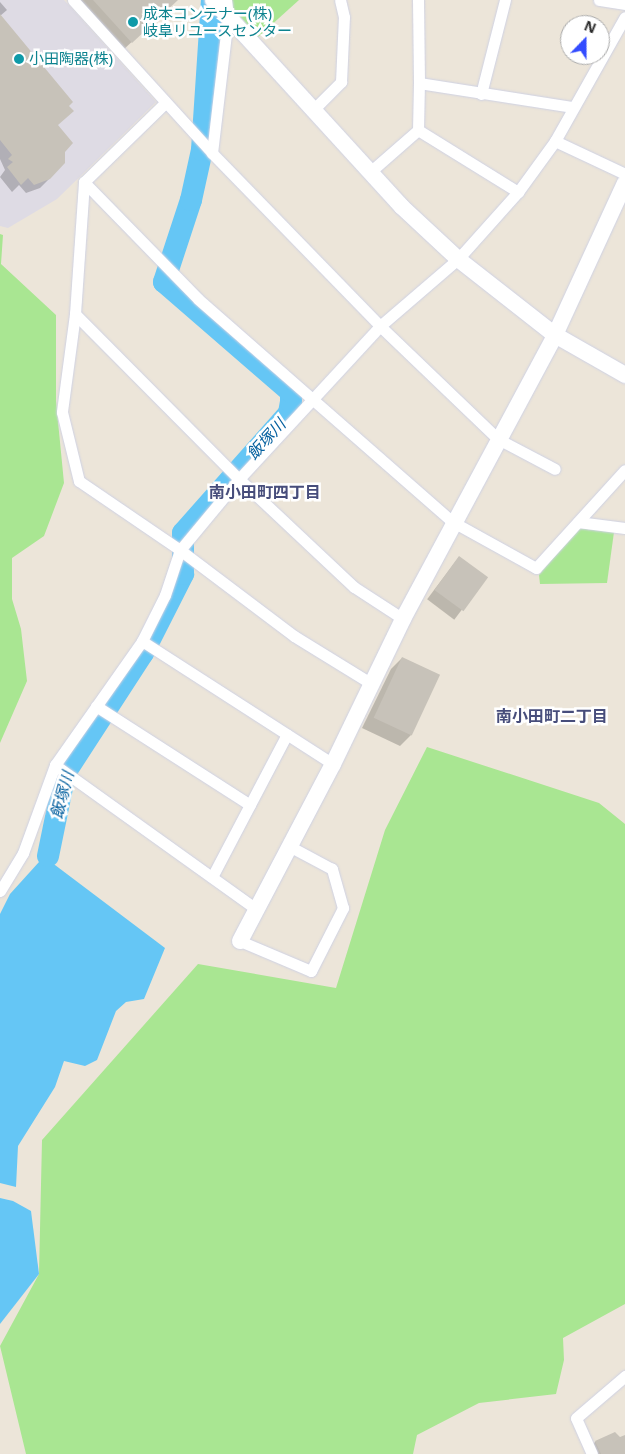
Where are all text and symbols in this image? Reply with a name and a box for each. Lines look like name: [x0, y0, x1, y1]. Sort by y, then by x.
place label: 成本コンテナー(株) 岐阜リユースセンター: [143, 4, 293, 39]
north arrow: [560, 15, 610, 65]
marker: 成本コンテナー(株) 岐阜リユースセンター: [127, 16, 139, 28]
text: N: [582, 16, 599, 37]
place label: 小田陶器(株): [29, 50, 113, 68]
marker: 小田陶器(株): [13, 53, 25, 65]
water label: 飯塚川: [243, 415, 289, 463]
district label: 南小田町四丁目: [209, 482, 321, 502]
district label: 南小田町二丁目: [496, 706, 608, 726]
water label: 飯塚川: [47, 769, 77, 821]

